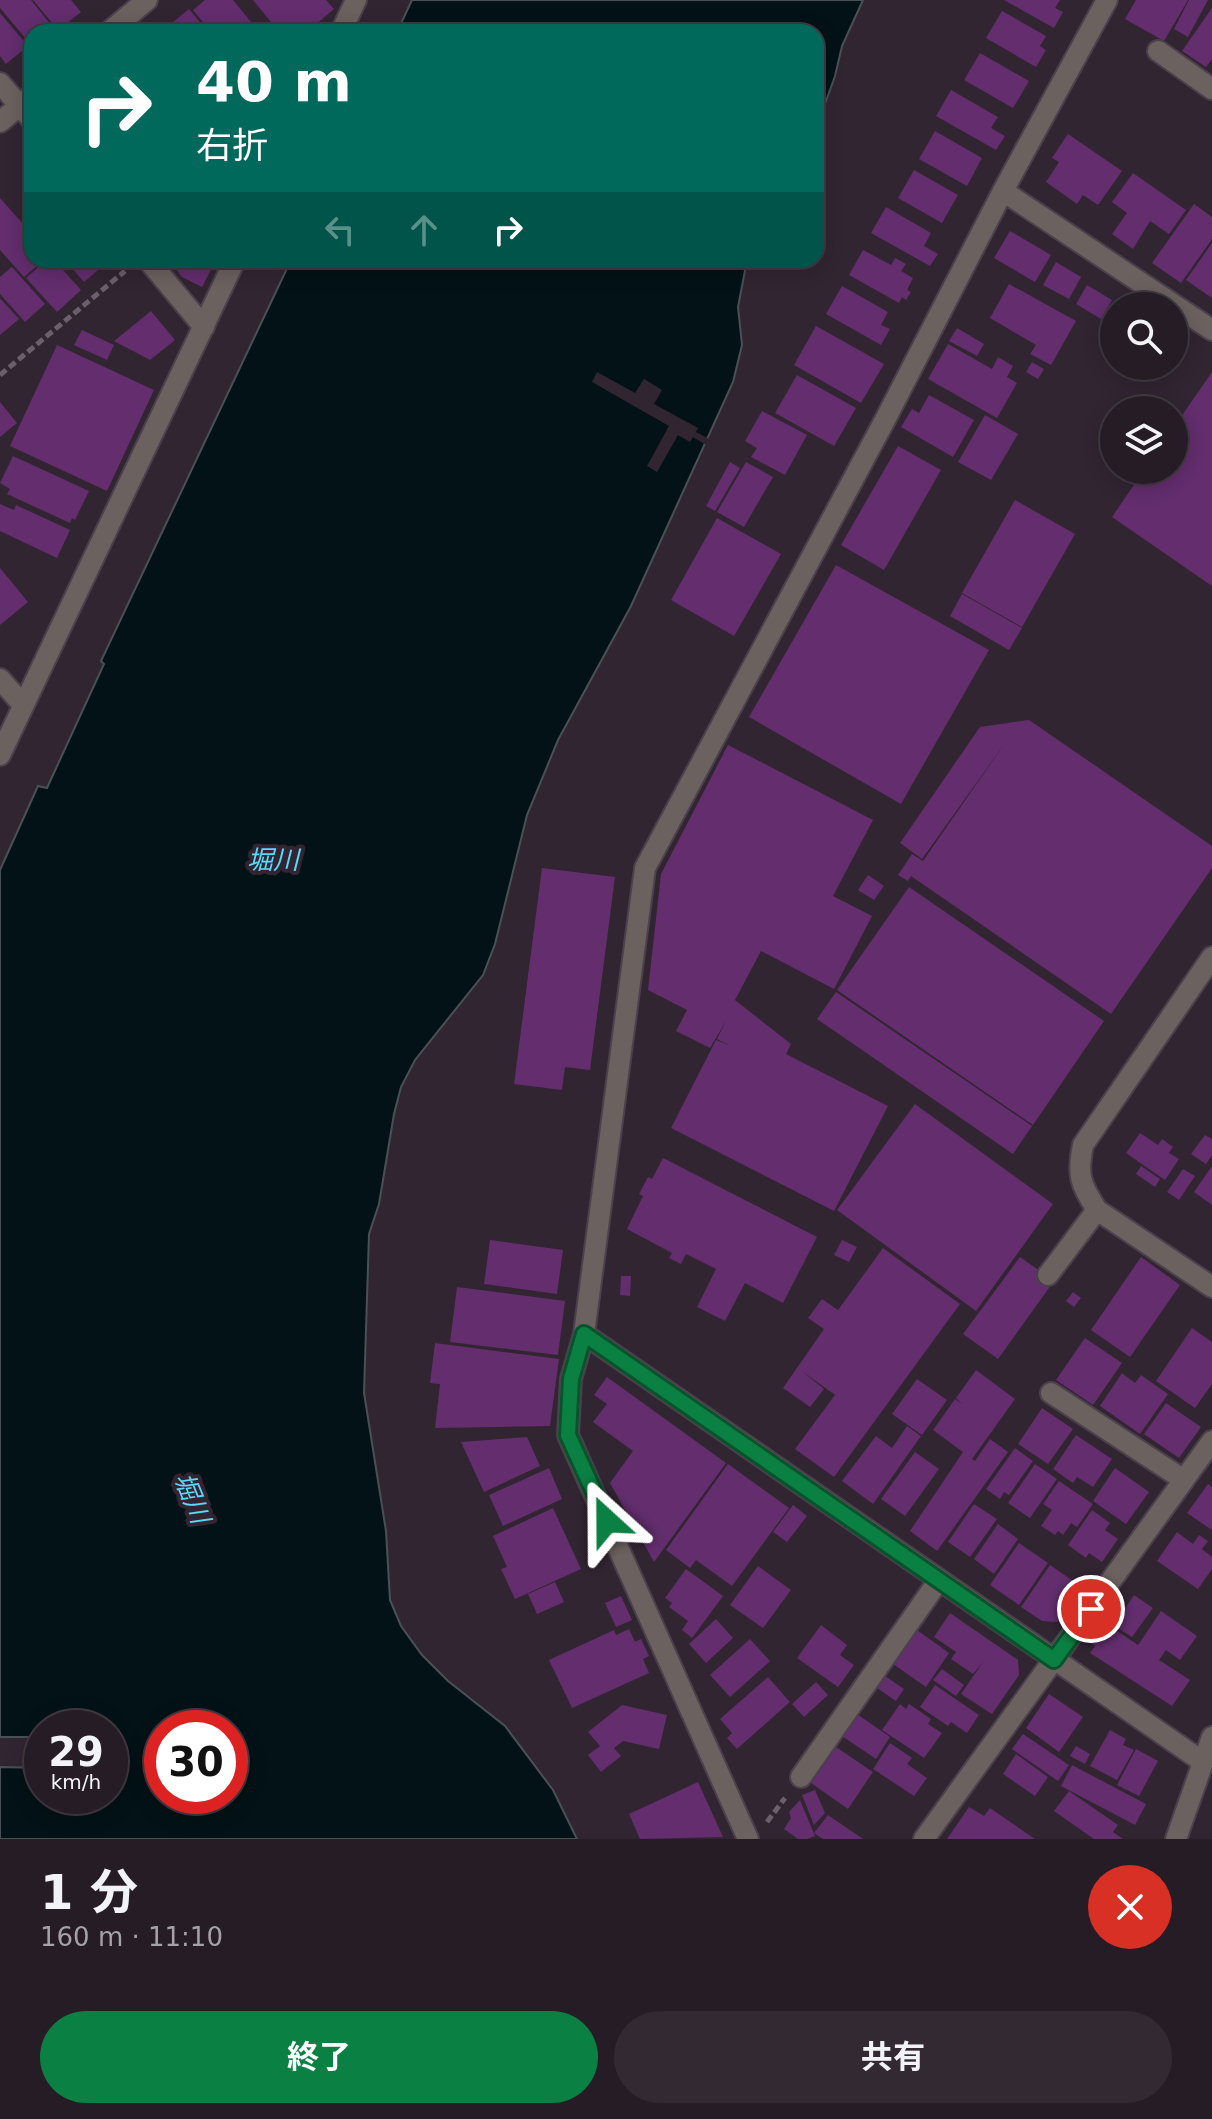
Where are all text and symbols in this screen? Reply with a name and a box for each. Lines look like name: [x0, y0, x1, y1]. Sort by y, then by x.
text: 40 m: [196, 49, 352, 114]
icon: right: [64, 56, 168, 160]
text: 右折: [196, 125, 268, 166]
icon: left: [318, 208, 362, 252]
icon: ahead: [402, 208, 446, 252]
icon: right: [486, 208, 530, 252]
map controls: [1100, 292, 1188, 484]
button: search: [1100, 292, 1188, 380]
button: layers: [1100, 396, 1188, 484]
water label: 堀川: [247, 845, 302, 875]
water label: 堀川: [168, 1468, 217, 1531]
position arrow: [565, 1479, 649, 1563]
pin: [1057, 1575, 1125, 1643]
icon: arrive: [1069, 1587, 1113, 1631]
speed limit sign: 30: [144, 1710, 248, 1814]
text: 29: [48, 1729, 104, 1775]
text: km/h: [51, 1770, 101, 1794]
text: 1 分: [40, 1864, 138, 1920]
button: close: [1088, 1865, 1172, 1949]
text: 160 m · 11:10: [40, 1922, 223, 1952]
button: 終了: [40, 2011, 598, 2103]
button: 共有: [614, 2011, 1172, 2103]

